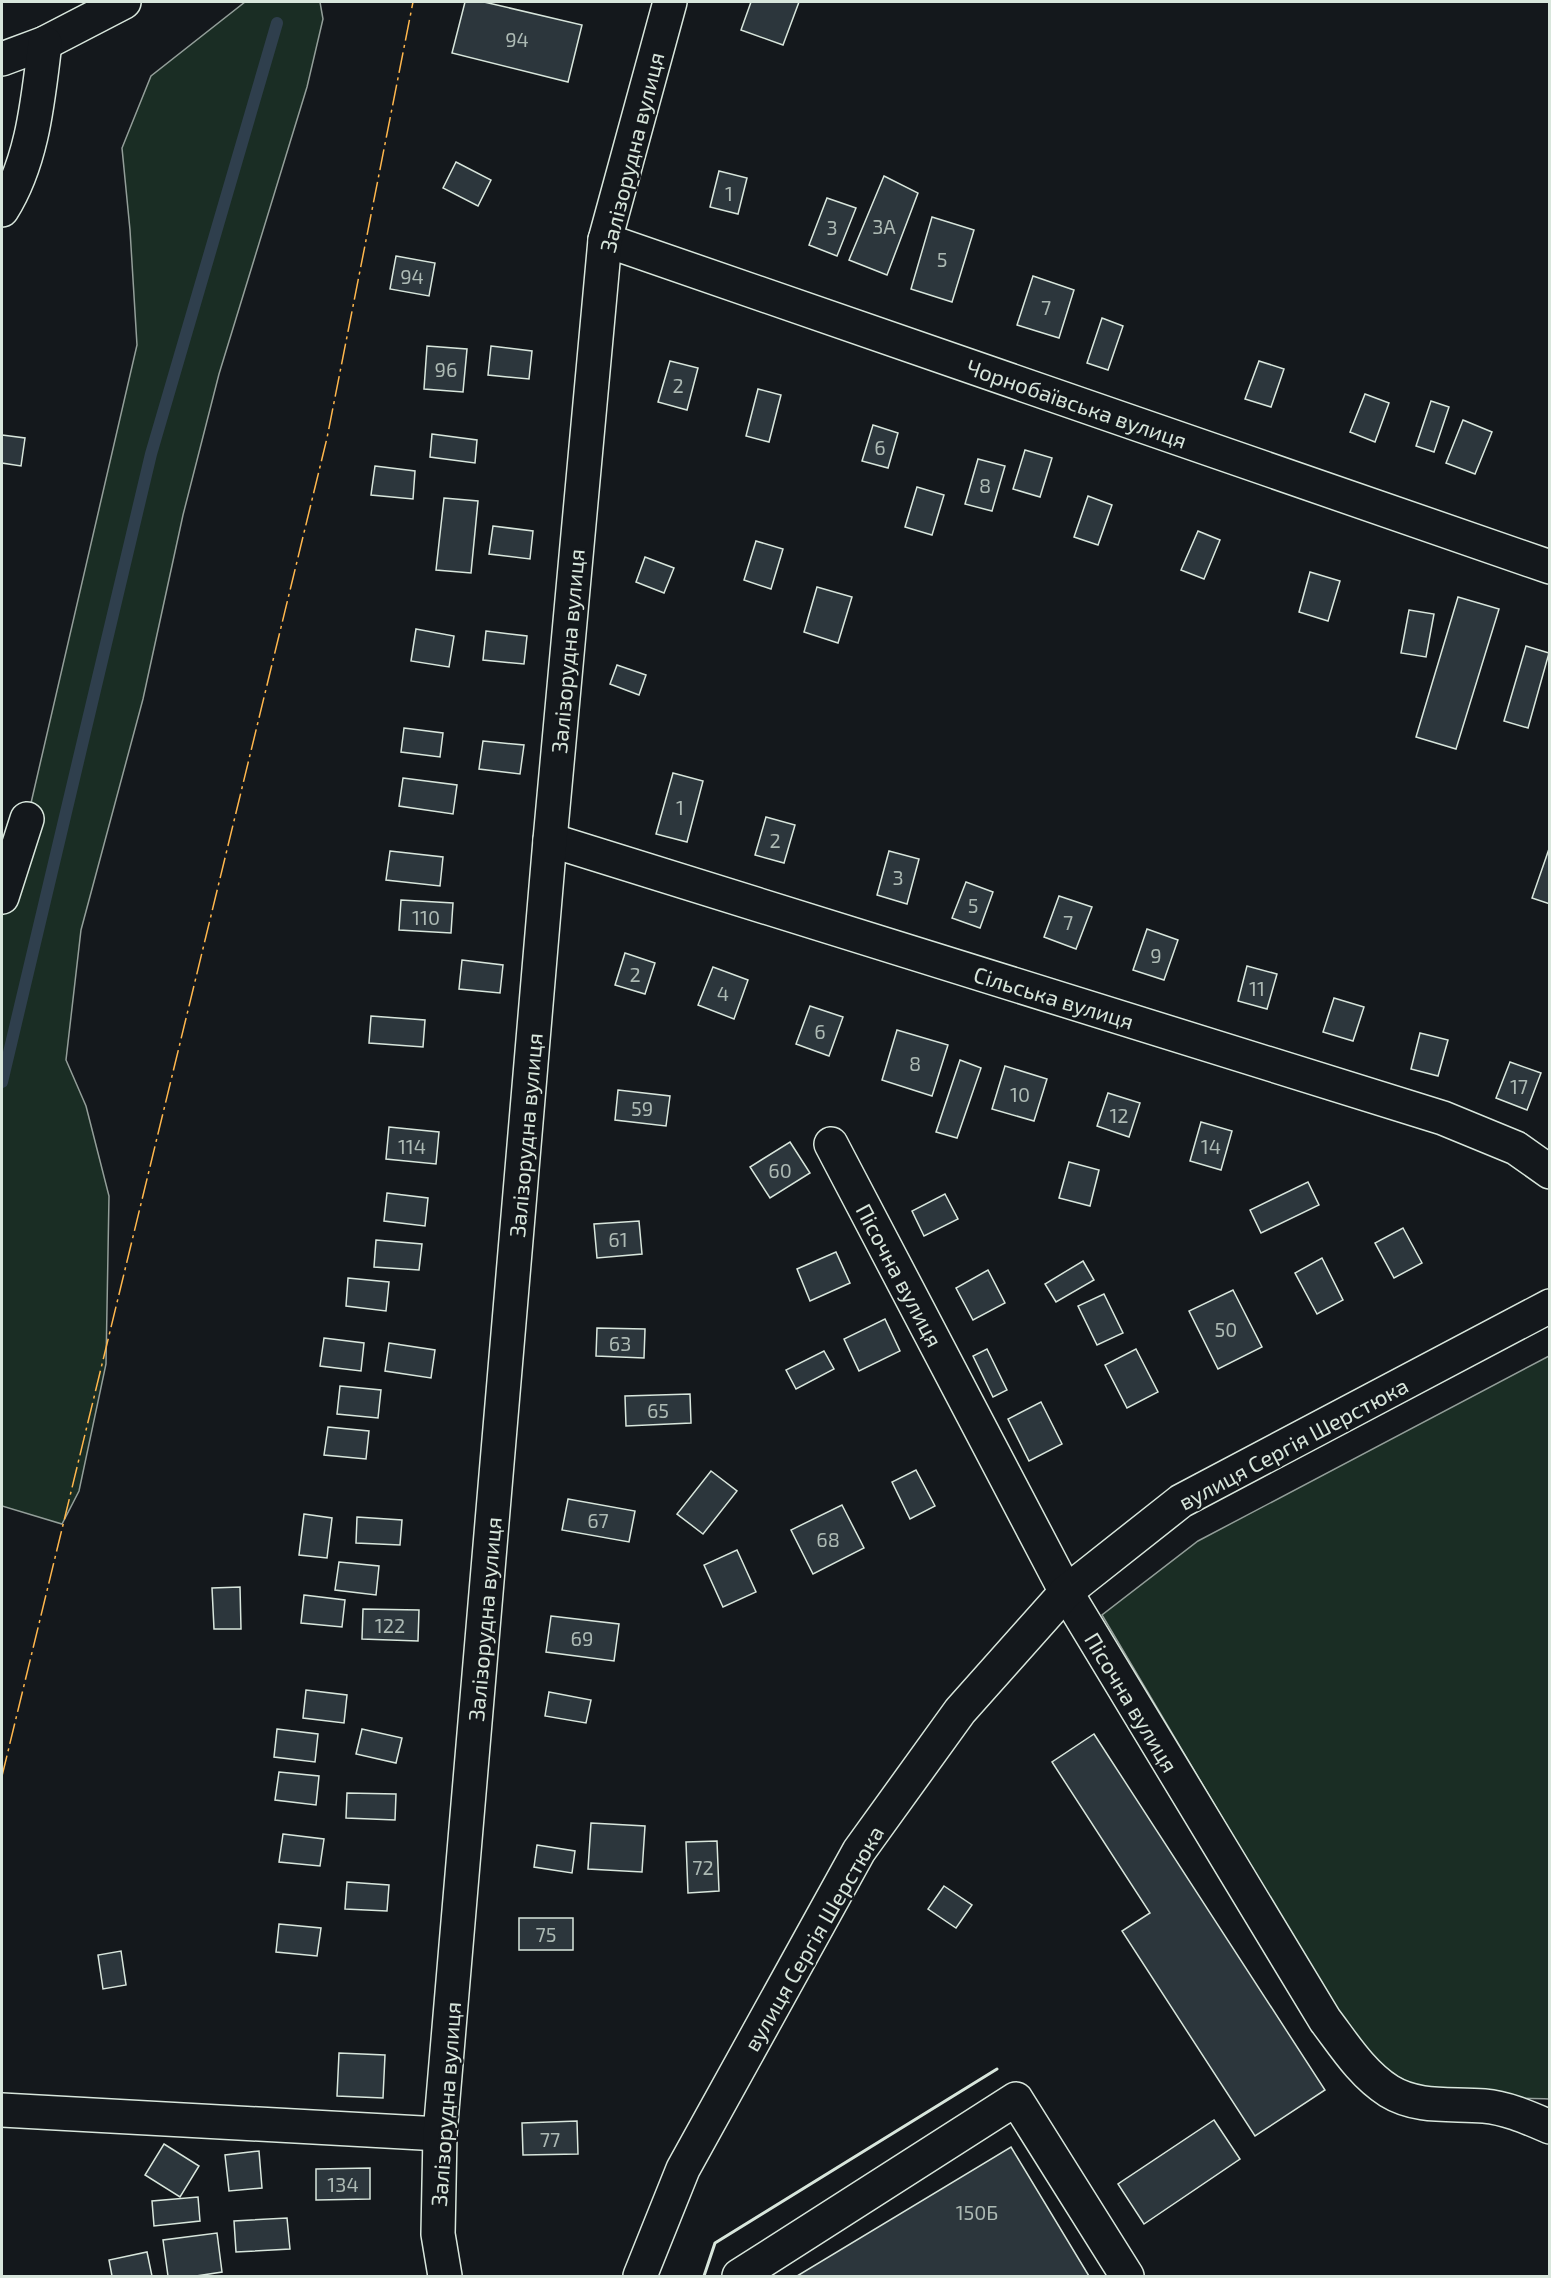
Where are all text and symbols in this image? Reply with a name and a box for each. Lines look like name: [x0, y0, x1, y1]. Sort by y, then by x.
house number: 94: [505, 27, 529, 51]
street label: Залізорудна вулиця: [594, 49, 669, 255]
house number: 1: [725, 181, 733, 205]
house number: 3А: [872, 214, 896, 238]
house number: 3: [826, 215, 838, 239]
house number: 5: [937, 247, 947, 271]
house number: 94: [400, 264, 424, 288]
house number: 7: [1041, 295, 1051, 319]
street label: Чорнобаївська вулиця: [963, 353, 1191, 454]
house number: 96: [435, 357, 457, 381]
house number: 2: [672, 373, 684, 397]
house number: 6: [874, 435, 886, 459]
house number: 8: [979, 473, 991, 497]
street label: Залізорудна вулиця: [545, 548, 590, 754]
house number: 1: [676, 795, 684, 819]
house number: 2: [769, 828, 781, 852]
house number: 3: [892, 865, 904, 889]
house number: 5: [968, 893, 978, 917]
house number: 110: [412, 905, 440, 929]
house number: 7: [1063, 910, 1073, 934]
house number: 9: [1150, 943, 1162, 967]
street label: Сільська вулиця: [970, 960, 1137, 1035]
house number: 2: [629, 962, 641, 986]
house number: 11: [1249, 976, 1265, 1000]
house number: 4: [717, 981, 729, 1005]
house number: 6: [814, 1019, 826, 1043]
street label: Залізорудна вулиця: [503, 1032, 548, 1238]
house number: 8: [909, 1051, 921, 1075]
house number: 17: [1510, 1074, 1528, 1098]
house number: 10: [1010, 1082, 1030, 1106]
house number: 59: [631, 1096, 653, 1120]
house number: 12: [1109, 1103, 1129, 1127]
house number: 114: [398, 1134, 426, 1158]
house number: 14: [1201, 1134, 1221, 1158]
house number: 60: [768, 1158, 792, 1182]
street label: Пісочна вулиця: [850, 1199, 949, 1351]
house number: 61: [608, 1227, 628, 1251]
house number: 50: [1215, 1317, 1237, 1341]
house number: 63: [609, 1331, 631, 1355]
street label: вулиця Сергія Шерстюка: [1174, 1371, 1413, 1515]
house number: 65: [647, 1398, 669, 1422]
house number: 67: [587, 1508, 609, 1532]
street label: Залізорудна вулиця: [462, 1516, 507, 1722]
house number: 68: [816, 1527, 840, 1551]
house number: 122: [375, 1613, 405, 1637]
house number: 69: [571, 1626, 593, 1650]
street label: Пісочна вулиця: [1079, 1627, 1184, 1777]
street label: вулиця Сергія Шерстюка: [738, 1821, 889, 2056]
house number: 72: [692, 1855, 714, 1879]
house number: 75: [536, 1922, 556, 1946]
street label: Залізорудна вулиця: [425, 2001, 466, 2207]
house number: 77: [540, 2127, 560, 2151]
house number: 134: [327, 2172, 359, 2196]
house number: 150Б: [956, 2200, 998, 2224]

